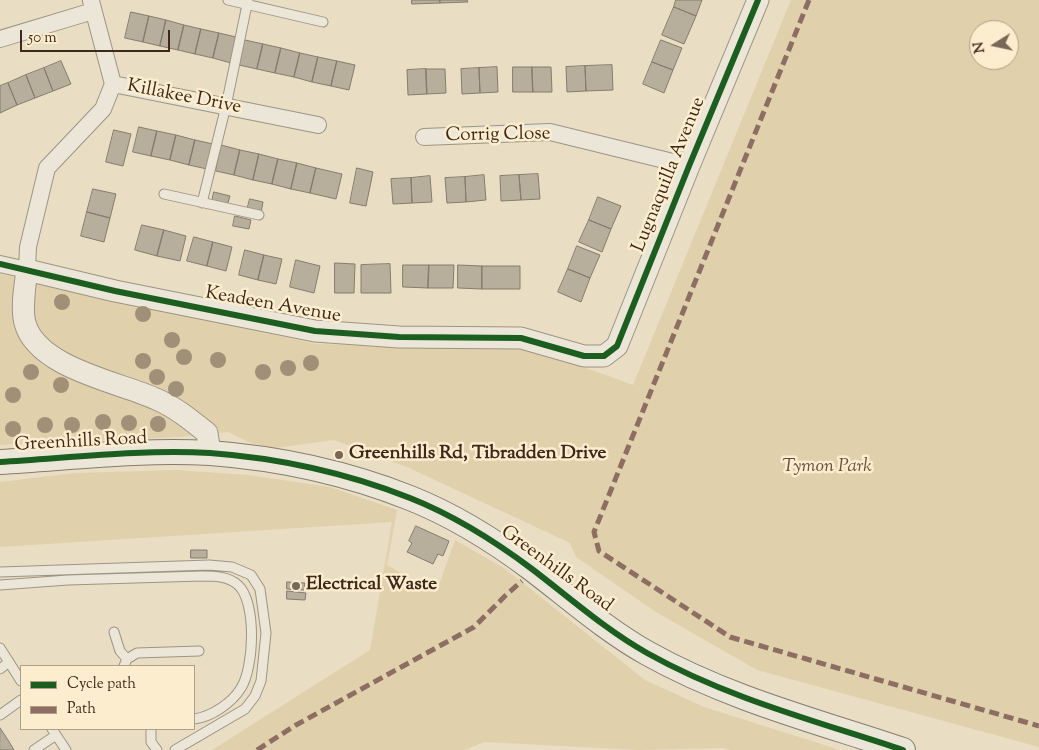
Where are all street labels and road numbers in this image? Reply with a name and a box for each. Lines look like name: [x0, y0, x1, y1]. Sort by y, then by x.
street label: Killakee Drive: [125, 76, 243, 120]
street label: Lugnaquilla Avenue: [629, 94, 711, 256]
street label: Corrig Close: [445, 124, 551, 148]
street label: Keadeen Avenue: [203, 283, 343, 329]
street label: Greenhills Road: [14, 428, 148, 458]
street label: Greenhills Road: [496, 522, 616, 618]

